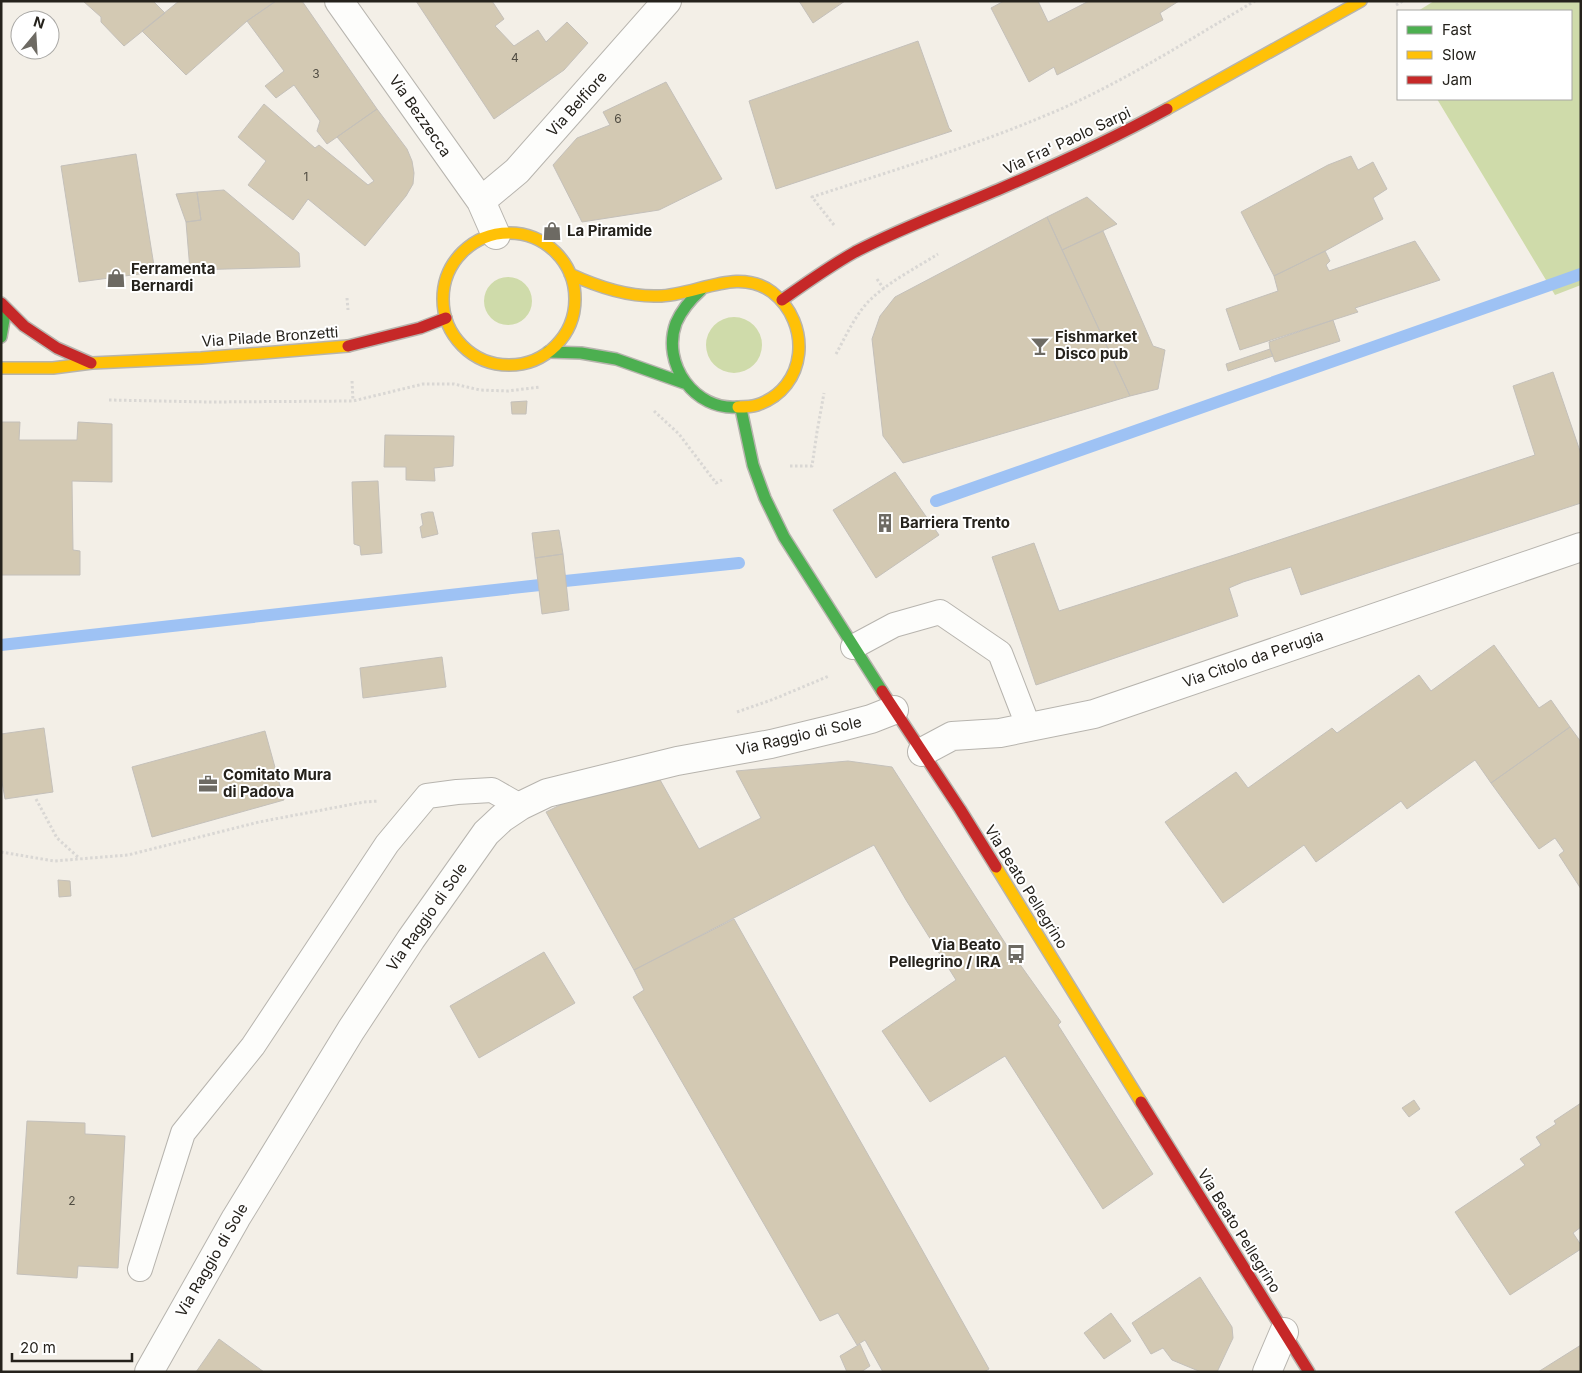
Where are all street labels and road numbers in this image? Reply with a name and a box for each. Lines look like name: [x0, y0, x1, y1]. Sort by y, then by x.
street label: Via Belfiore: [542, 67, 611, 140]
street label: Via Bezzecca: [385, 71, 456, 160]
street label: Via Fra' Paolo Sarpi: [1000, 103, 1134, 178]
street label: Via Pilade Bronzetti: [201, 322, 339, 351]
street label: Via Citolo da Perugia: [1180, 626, 1326, 692]
street label: Via Raggio di Sole: [734, 712, 863, 759]
street label: Via Beato Pellegrino: [981, 821, 1072, 952]
street label: Via Raggio di Sole: [382, 859, 471, 975]
street label: Via Beato Pellegrino: [1194, 1165, 1285, 1296]
street label: Via Raggio di Sole: [171, 1200, 252, 1320]

